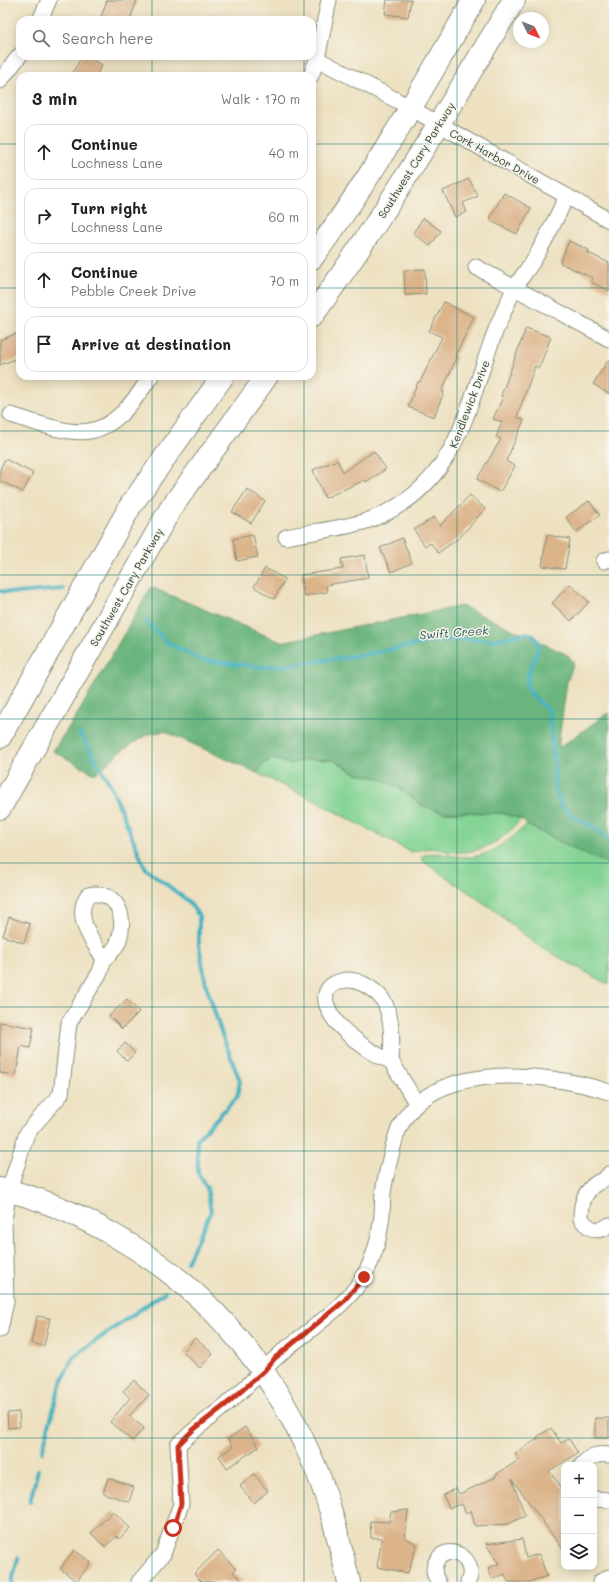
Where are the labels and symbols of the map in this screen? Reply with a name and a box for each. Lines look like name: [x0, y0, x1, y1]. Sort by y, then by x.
north arrow: [513, 12, 549, 48]
street label: Southwest Cary Parkway: [374, 99, 458, 221]
street label: Cork Harbor Drive: [447, 125, 543, 187]
street label: Kendlewick Drive: [445, 358, 493, 450]
street label: Southwest Cary Parkway: [86, 525, 166, 649]
water label: Swift Creek: [419, 622, 490, 642]
route end: [355, 1268, 373, 1286]
route start: [164, 1519, 182, 1537]

